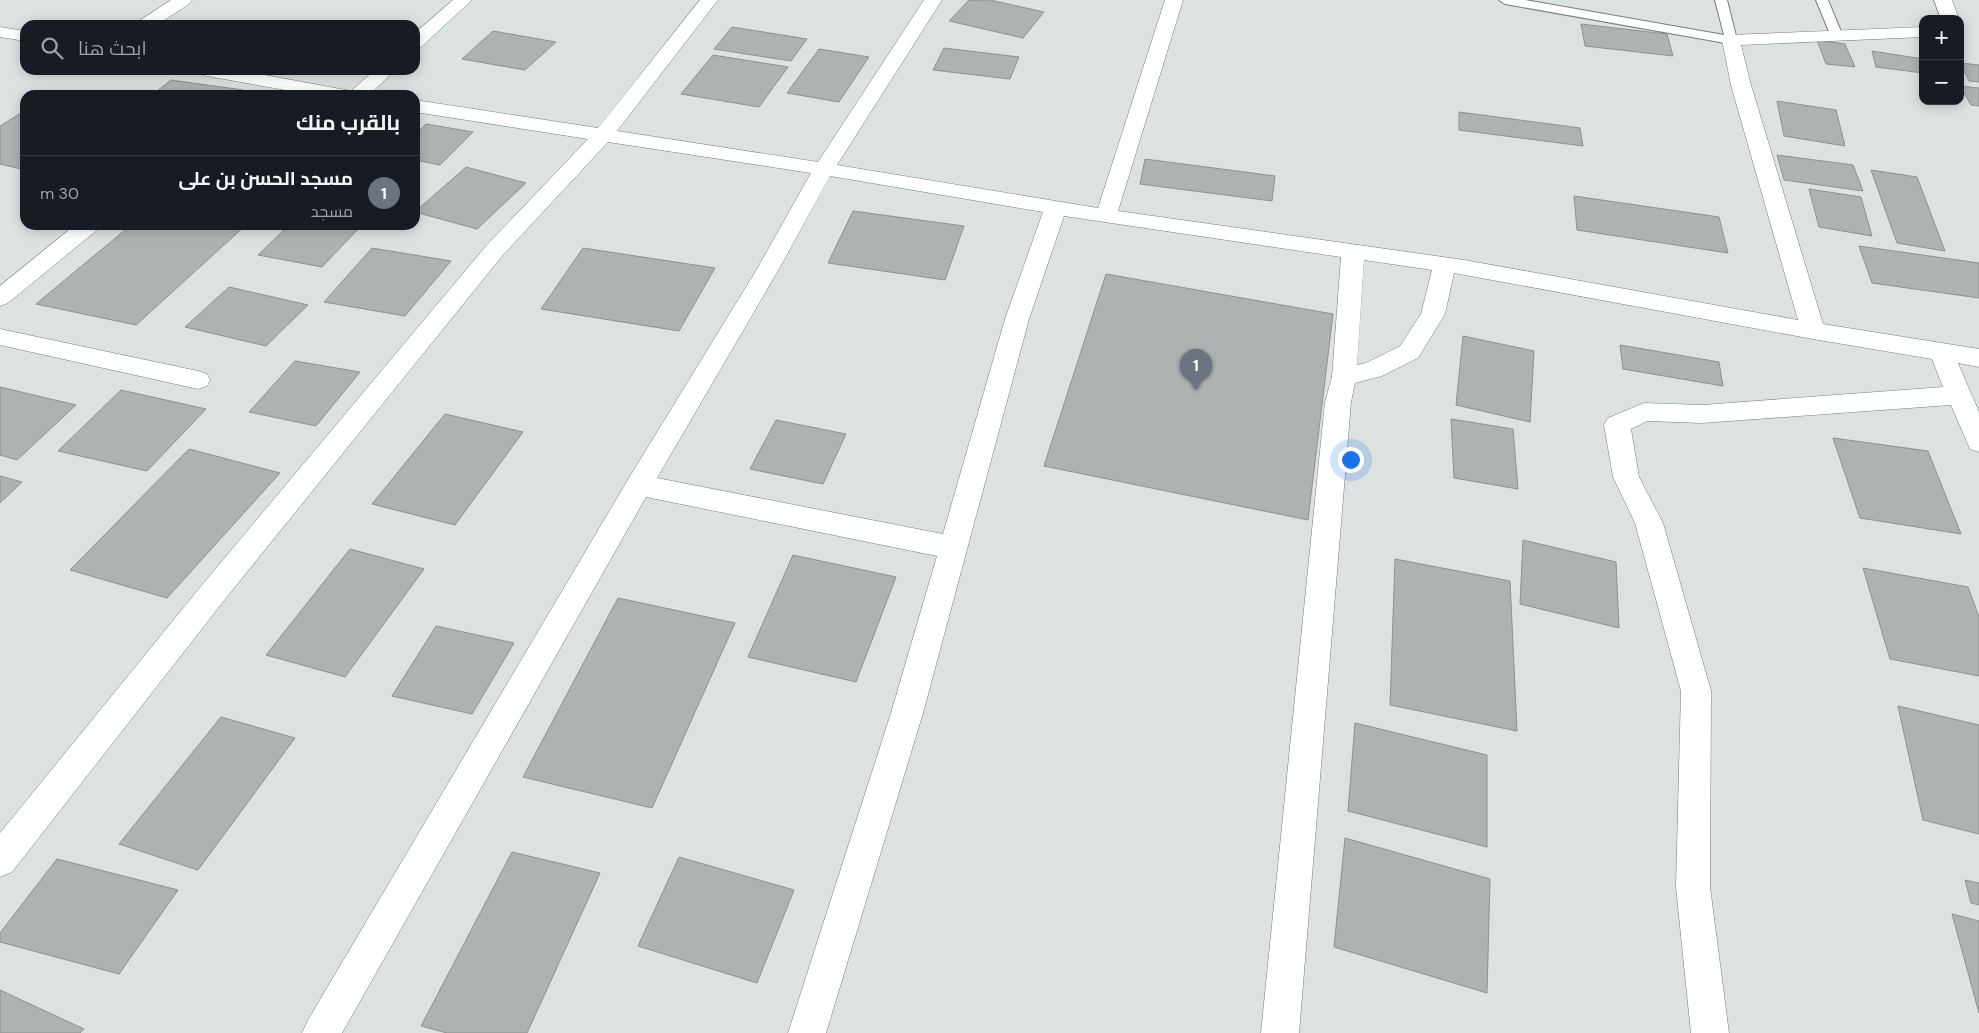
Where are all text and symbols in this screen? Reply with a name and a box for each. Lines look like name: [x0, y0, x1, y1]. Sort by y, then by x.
map controls: [1919, 15, 1964, 105]
button: +: [1919, 15, 1964, 60]
search box: [20, 20, 420, 75]
icon: search: [38, 34, 66, 62]
text: ابحث هنا: [78, 36, 147, 61]
button: −: [1919, 60, 1964, 105]
text: بالقرب منك: [296, 109, 400, 137]
text: مسجد الحسن بن على: [179, 166, 353, 191]
text: 30 m: [40, 183, 79, 204]
text: 1: [381, 183, 387, 204]
text: مسجد: [311, 201, 353, 222]
pin: 1: [1180, 349, 1212, 390]
your location: [1338, 447, 1364, 473]

